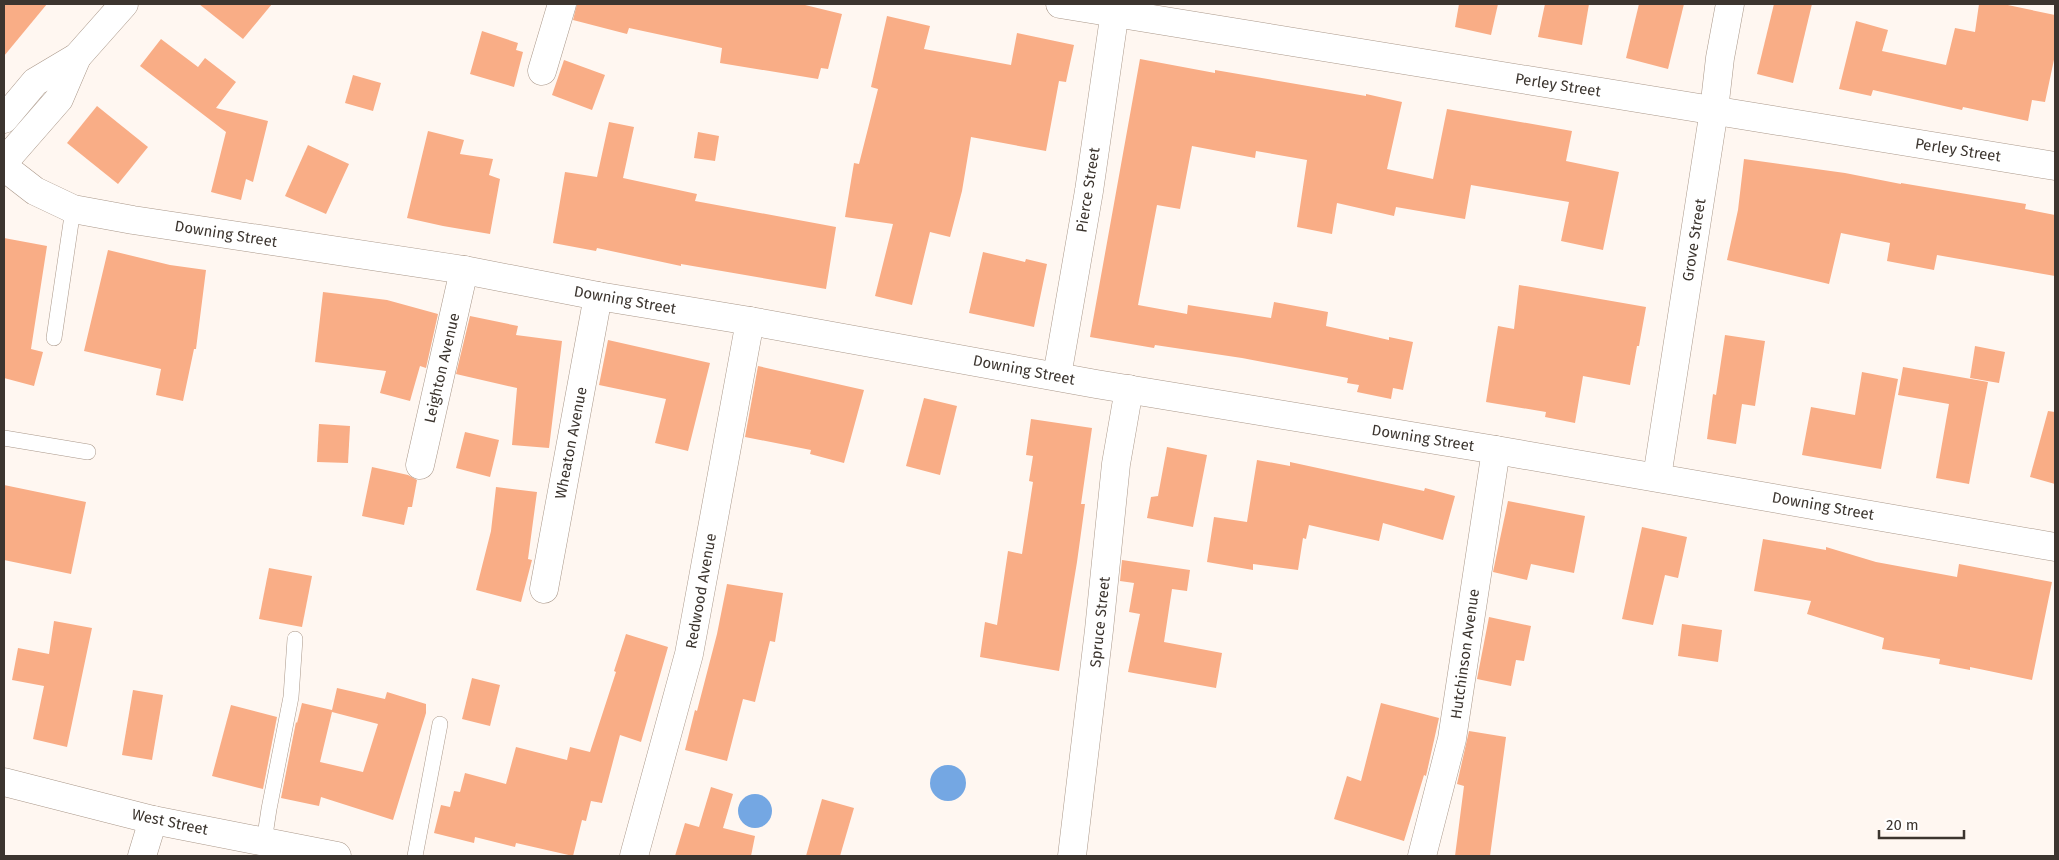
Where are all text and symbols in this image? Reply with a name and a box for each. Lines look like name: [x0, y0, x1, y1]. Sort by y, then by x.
street label: Perley Street: [1514, 69, 1603, 101]
street label: Perley Street: [1914, 134, 2003, 166]
street label: Pierce Street: [1072, 145, 1104, 234]
street label: Grove Street: [1679, 197, 1710, 283]
street label: Downing Street: [173, 217, 279, 251]
street label: Downing Street: [572, 282, 678, 318]
street label: Leighton Avenue: [421, 311, 463, 425]
street label: Downing Street: [971, 351, 1077, 389]
street label: Wheaton Avenue: [551, 385, 591, 501]
street label: Downing Street: [1370, 421, 1476, 455]
street label: Downing Street: [1770, 488, 1876, 524]
street label: Redwood Avenue: [682, 532, 720, 650]
street label: Spruce Street: [1086, 575, 1114, 668]
street label: Hutchinson Avenue: [1447, 588, 1483, 720]
street label: West Street: [130, 805, 210, 839]
scale bar: [1879, 808, 1964, 840]
text: 20 m: [1886, 816, 1919, 834]

